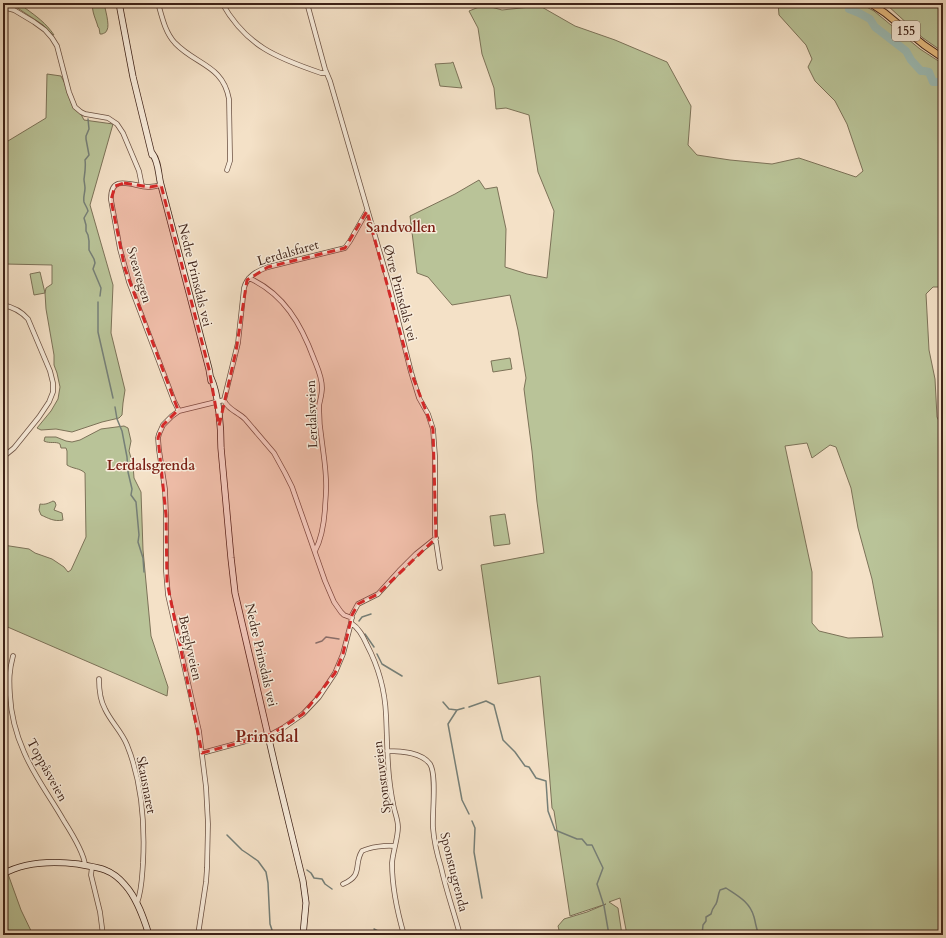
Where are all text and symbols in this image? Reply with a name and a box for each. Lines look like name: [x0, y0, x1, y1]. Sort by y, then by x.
road number: 155: [892, 21, 920, 41]
district label: Sandvollen: [366, 218, 436, 237]
street label: Nedre Prinsdals vei: [173, 222, 217, 329]
street label: Lerdalsfaret: [255, 236, 321, 270]
street label: Øvre Prinsdals vei: [378, 243, 422, 344]
street label: Sveavegen: [122, 245, 156, 306]
street label: Lerdalsveien: [302, 379, 322, 448]
district label: Lerdalsgrenda: [107, 456, 195, 475]
street label: Nedre Prinsdals vei: [240, 601, 282, 709]
street label: Berglyveien: [174, 614, 206, 683]
district label: Prinsdal: [235, 725, 299, 748]
street label: Toppåsveien: [22, 735, 72, 805]
street label: Sponstuveien: [369, 739, 395, 814]
street label: Skausnaret: [132, 755, 160, 815]
street label: Sponstugrenda: [435, 830, 473, 914]

